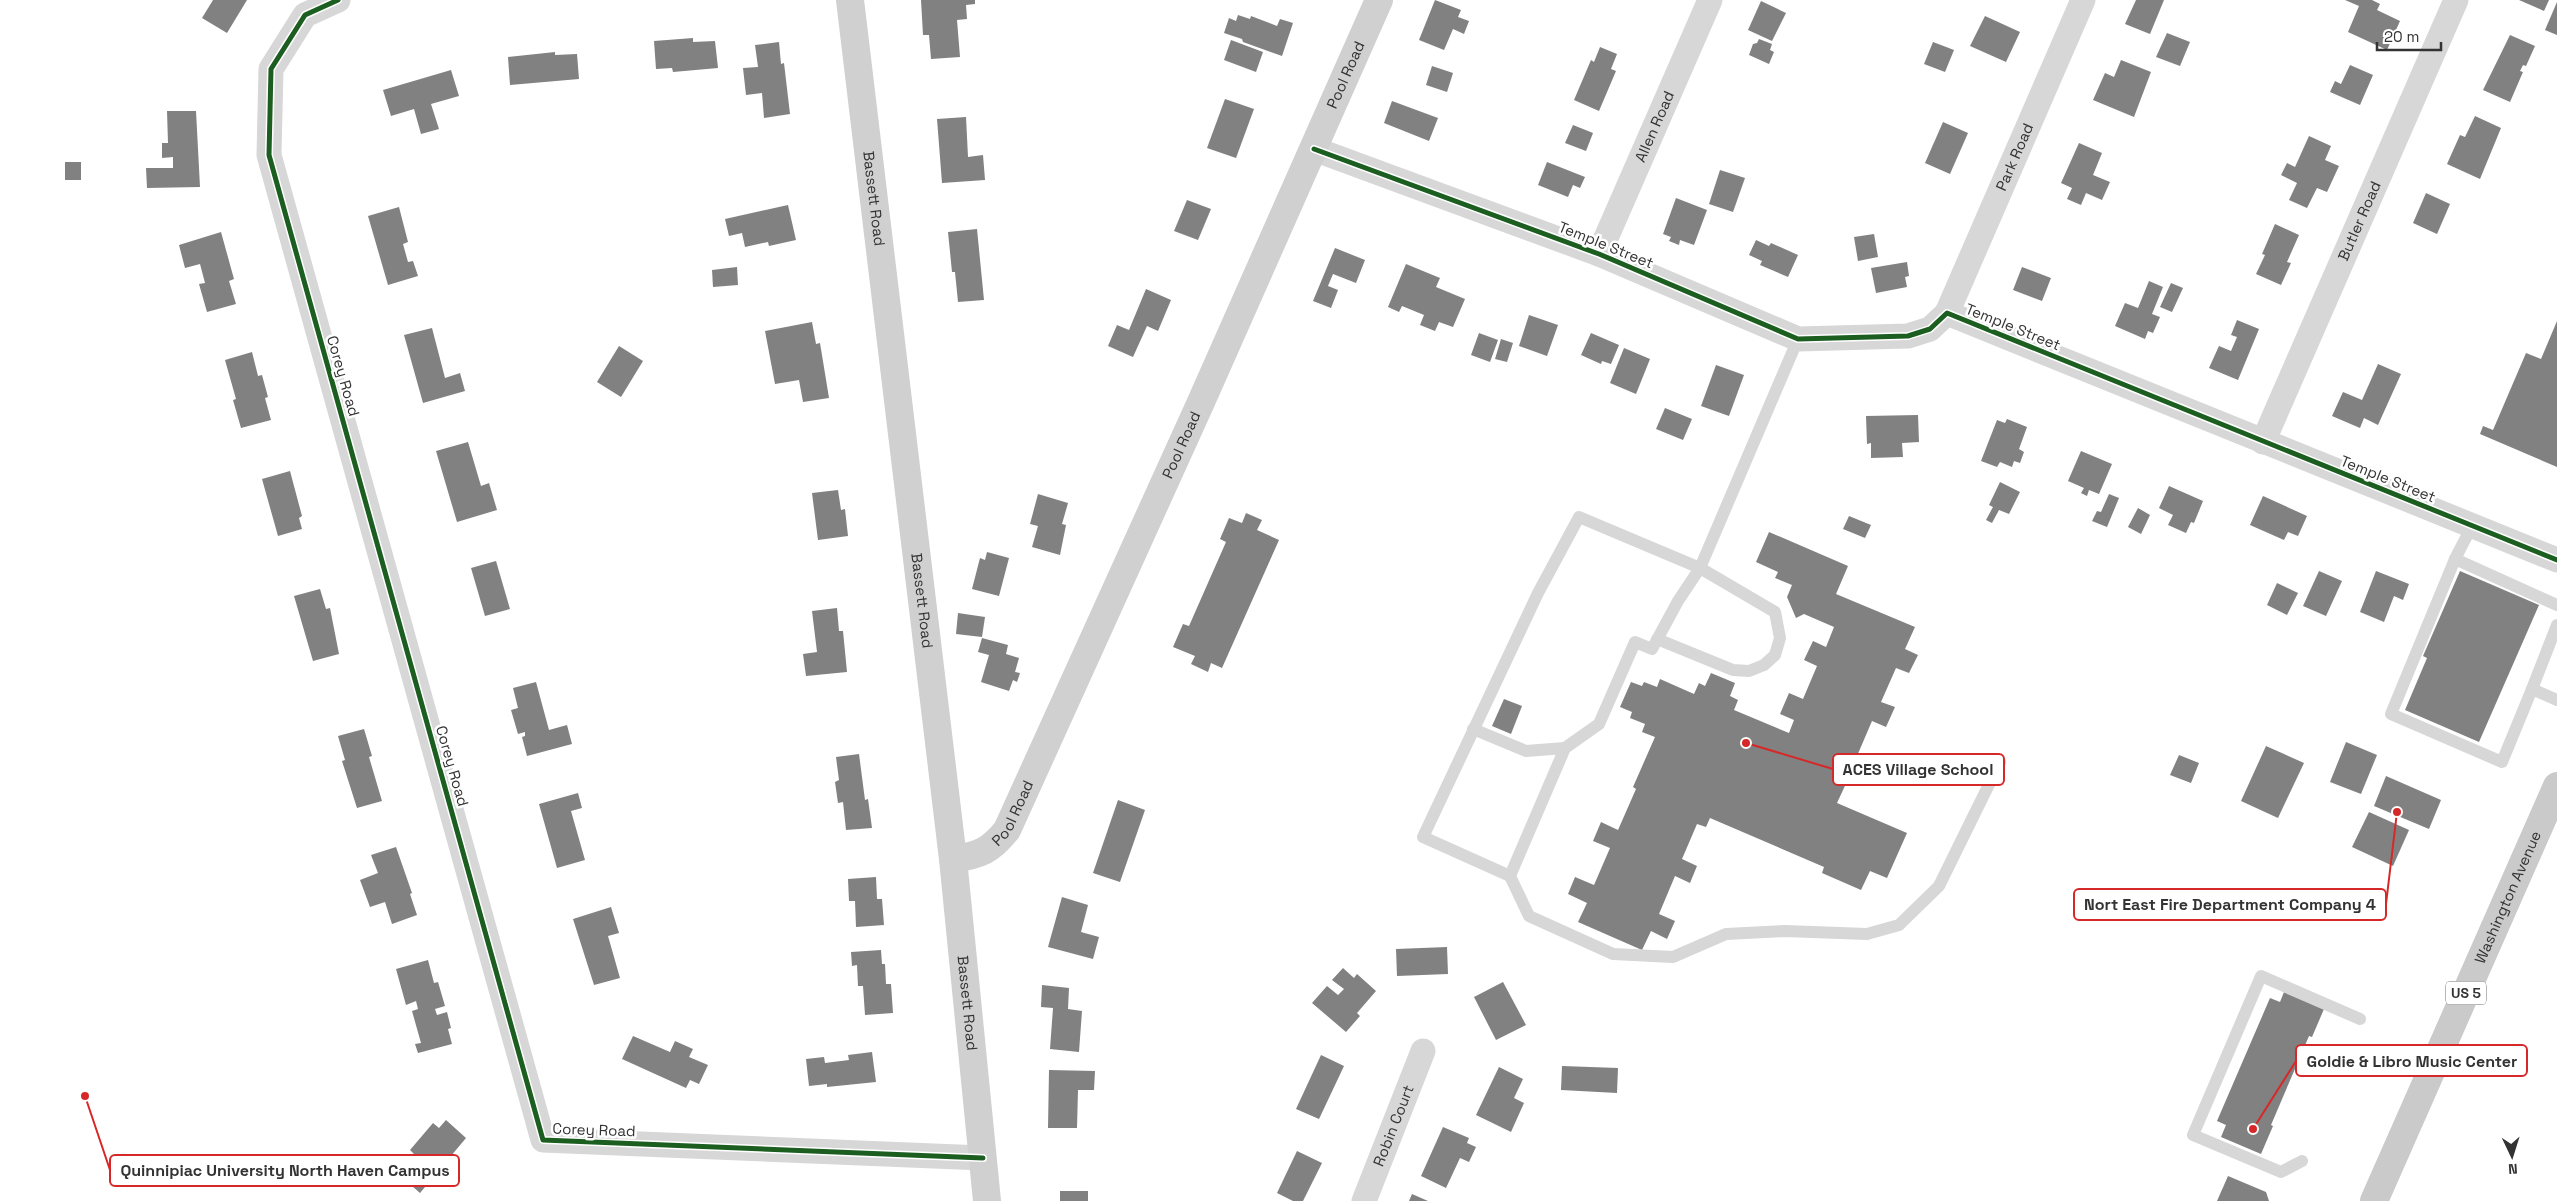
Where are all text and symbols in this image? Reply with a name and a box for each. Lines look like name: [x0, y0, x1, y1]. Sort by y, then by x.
scale bar: [2377, 20, 2441, 52]
text: 20 m: [2384, 27, 2419, 46]
street label: Pool Road: [1322, 38, 1369, 111]
street label: Allen Road: [1630, 88, 1678, 165]
street label: Park Road: [1991, 120, 2037, 194]
street label: Bassett Road: [859, 150, 889, 247]
street label: Butler Road: [2333, 178, 2385, 264]
street label: Temple Street: [1556, 217, 1657, 272]
street label: Temple Street: [1963, 299, 2064, 354]
street label: Corey Road: [323, 333, 364, 418]
street label: Pool Road: [1158, 408, 1204, 481]
street label: Temple Street: [2338, 451, 2439, 506]
street label: Bassett Road: [907, 552, 938, 649]
street label: Corey Road: [432, 723, 473, 808]
callout: ACES Village School: [1833, 754, 2004, 785]
text: ACES Village School: [1843, 759, 1993, 780]
street label: Pool Road: [988, 777, 1037, 850]
street label: Washington Avenue: [2470, 828, 2545, 966]
callout: Nort East Fire Department Company 4: [2074, 889, 2386, 920]
text: Nort East Fire Department Company 4: [2084, 894, 2376, 915]
street label: Bassett Road: [954, 955, 982, 1052]
road number: US 5: [2446, 981, 2486, 1004]
callout: Goldie & Libro Music Center: [2296, 1045, 2527, 1076]
text: Goldie & Libro Music Center: [2307, 1051, 2517, 1072]
street label: Robin Court: [1369, 1082, 1418, 1169]
street label: Corey Road: [552, 1119, 636, 1140]
north arrow: [2487, 1131, 2537, 1181]
callout: Quinnipiac University North Haven Campus: [110, 1155, 459, 1186]
text: Quinnipiac University North Haven Campus: [120, 1160, 450, 1181]
text: N: [2508, 1160, 2518, 1178]

